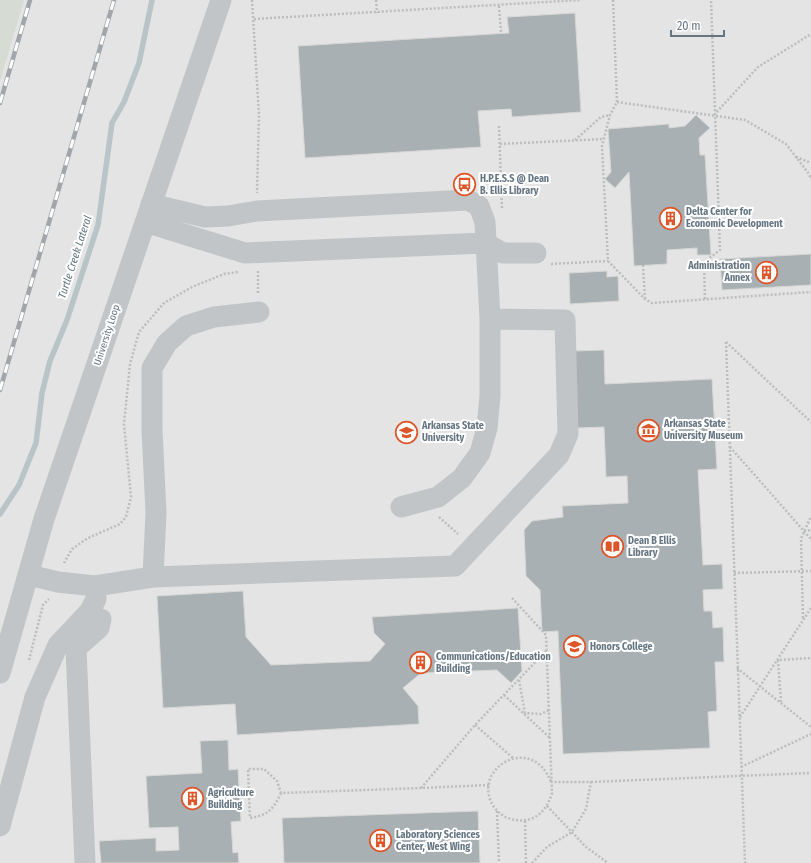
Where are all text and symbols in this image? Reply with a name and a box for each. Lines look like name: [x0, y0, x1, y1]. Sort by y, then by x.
scale bar: [671, 12, 724, 38]
text: 20 m: [677, 19, 701, 33]
bus stop icon: H.P.E.S.S @ Dean B. Ellis Library: [452, 172, 478, 198]
place label: H.P.E.S.S @ Dean B. Ellis Library: [480, 173, 549, 197]
building icon: Delta Center for Economic Development: [657, 205, 683, 231]
place label: Delta Center for Economic Development: [686, 206, 783, 230]
water label: Turtle Creek Lateral: [55, 214, 95, 300]
building icon: Administration Annex: [753, 259, 779, 285]
place label: Administration Annex: [687, 260, 750, 284]
street label: University Loop: [92, 303, 122, 367]
museum icon: Arkansas State University Museum: [636, 417, 662, 443]
place label: Arkansas State University Museum: [663, 418, 743, 442]
school or university icon: Arkansas State University: [393, 419, 419, 445]
place label: Arkansas State University: [421, 420, 484, 444]
library icon: Dean B Ellis Library: [600, 534, 626, 560]
place label: Dean B Ellis Library: [628, 535, 677, 559]
school or university icon: Honors College: [562, 634, 588, 660]
place label: Honors College: [590, 641, 653, 653]
building icon: Communications/Education Building: [408, 650, 434, 676]
place label: Communications/Education Building: [436, 651, 551, 675]
building icon: Agriculture Building: [180, 786, 206, 812]
place label: Agriculture Building: [207, 787, 254, 811]
building icon: Laboratory Sciences Center, West Wing: [368, 828, 394, 854]
place label: Laboratory Sciences Center, West Wing: [396, 829, 481, 853]

